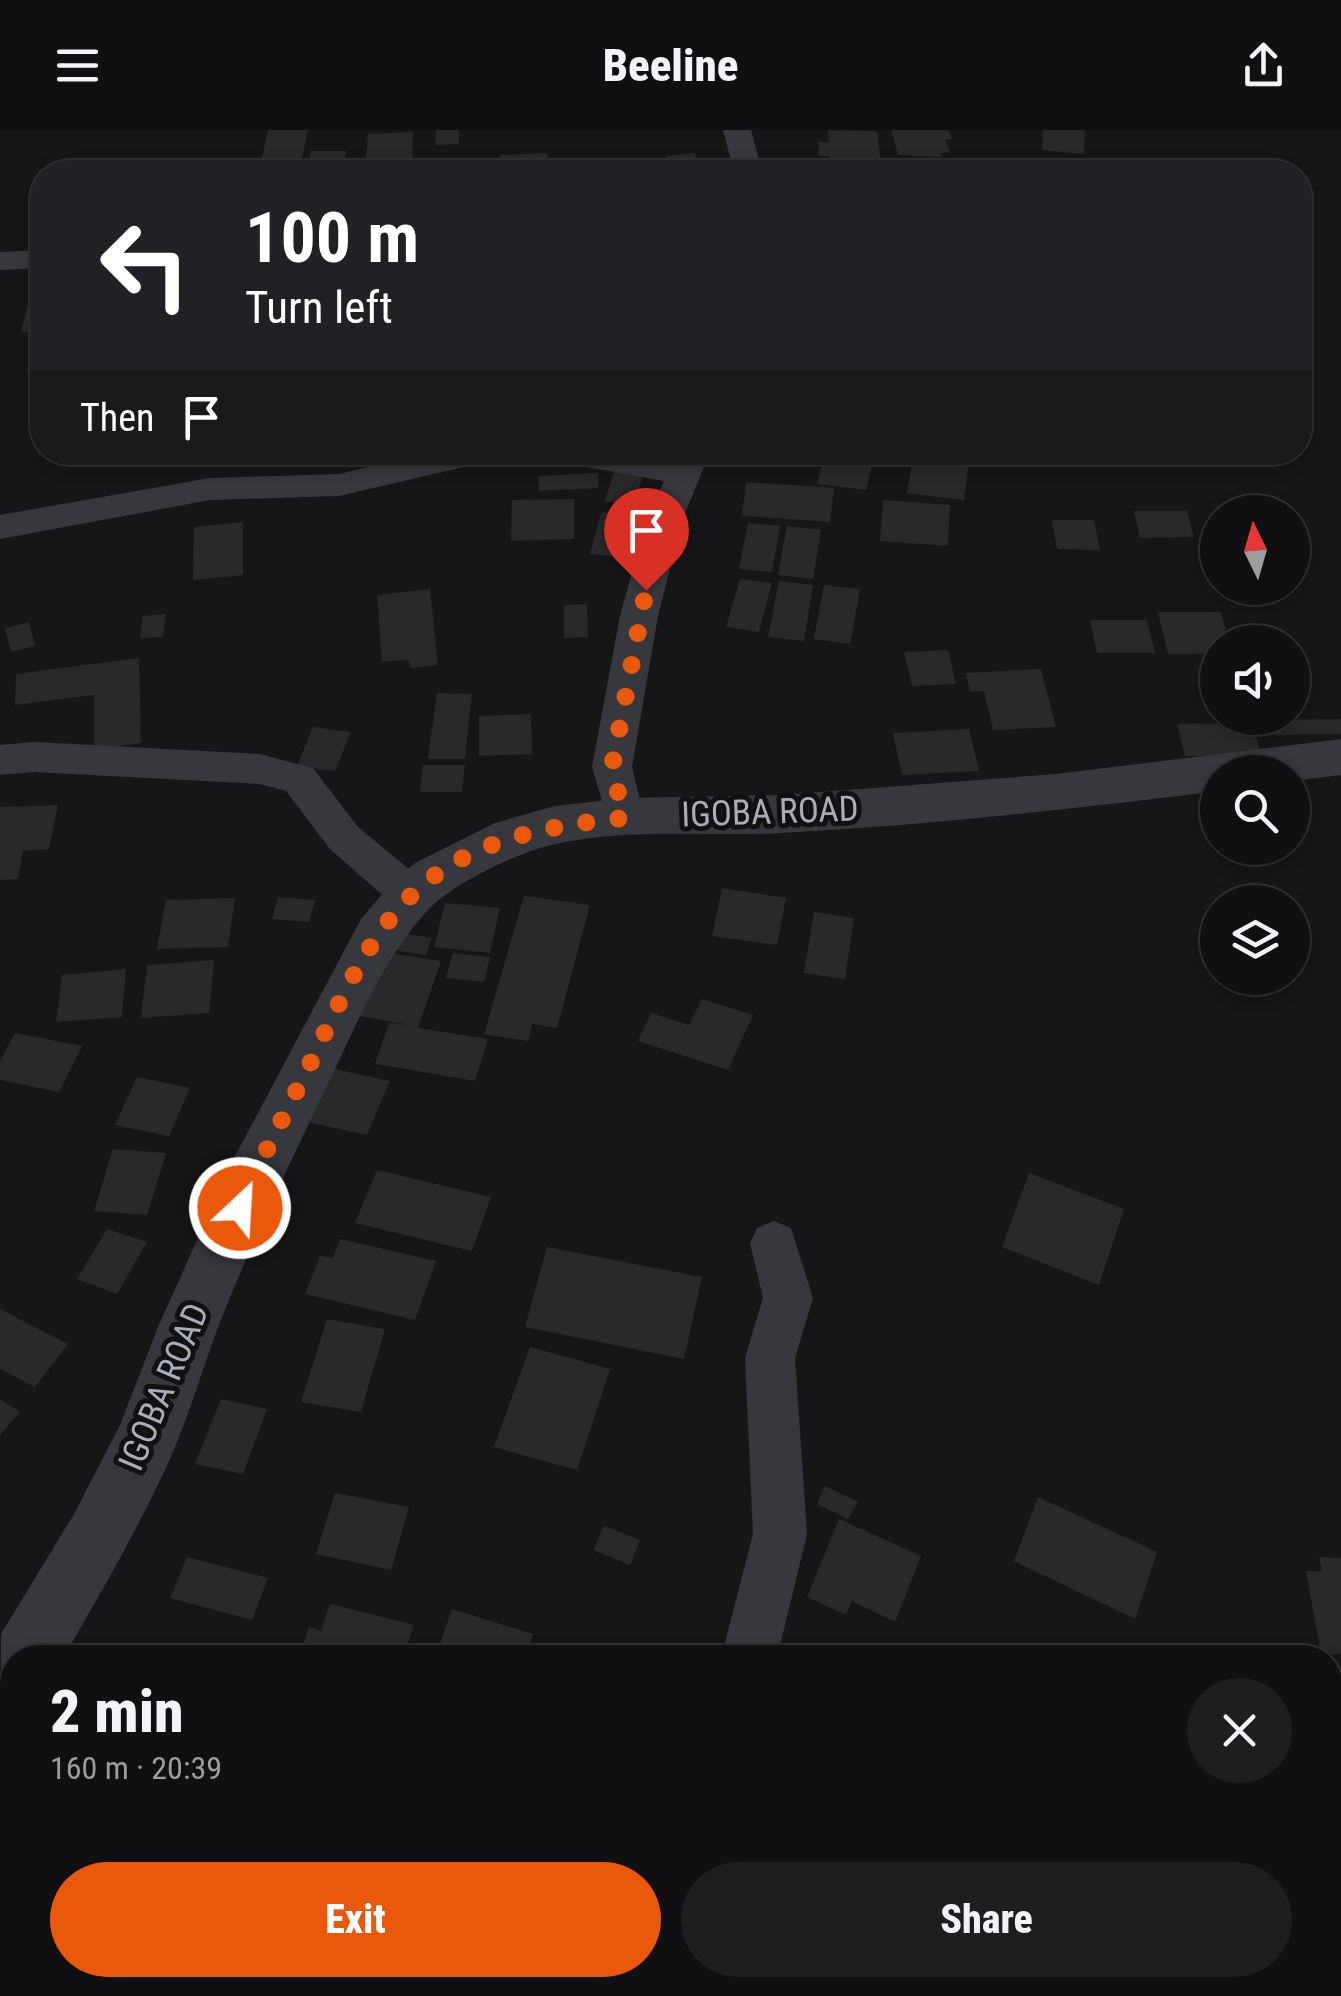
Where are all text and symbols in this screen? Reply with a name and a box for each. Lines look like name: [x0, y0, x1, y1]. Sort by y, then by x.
icon: menu: [50, 38, 105, 93]
icon: share: [1236, 38, 1291, 93]
text: Beeline: [603, 39, 738, 92]
text: 100 m: [245, 197, 419, 279]
icon: left: [80, 200, 210, 330]
text: Turn left: [245, 281, 393, 334]
icon: arrive: [174, 390, 229, 445]
text: Then: [80, 396, 154, 440]
pin: [604, 488, 689, 591]
north arrow: [1200, 495, 1310, 605]
map controls: [1200, 495, 1310, 995]
icon: arrive: [619, 503, 674, 558]
button: sound: [1200, 625, 1310, 735]
button: search: [1200, 755, 1310, 865]
street label: IGOBA ROAD: [681, 788, 859, 836]
button: layers: [1200, 885, 1310, 995]
position arrow: [188, 1156, 292, 1260]
street label: IGOBA ROAD: [111, 1297, 217, 1477]
text: 2 min: [50, 1676, 184, 1747]
button: close: [1187, 1678, 1292, 1783]
text: 160 m · 20:39: [50, 1749, 222, 1787]
button: Exit: [50, 1862, 661, 1977]
button: Share: [681, 1862, 1292, 1977]

